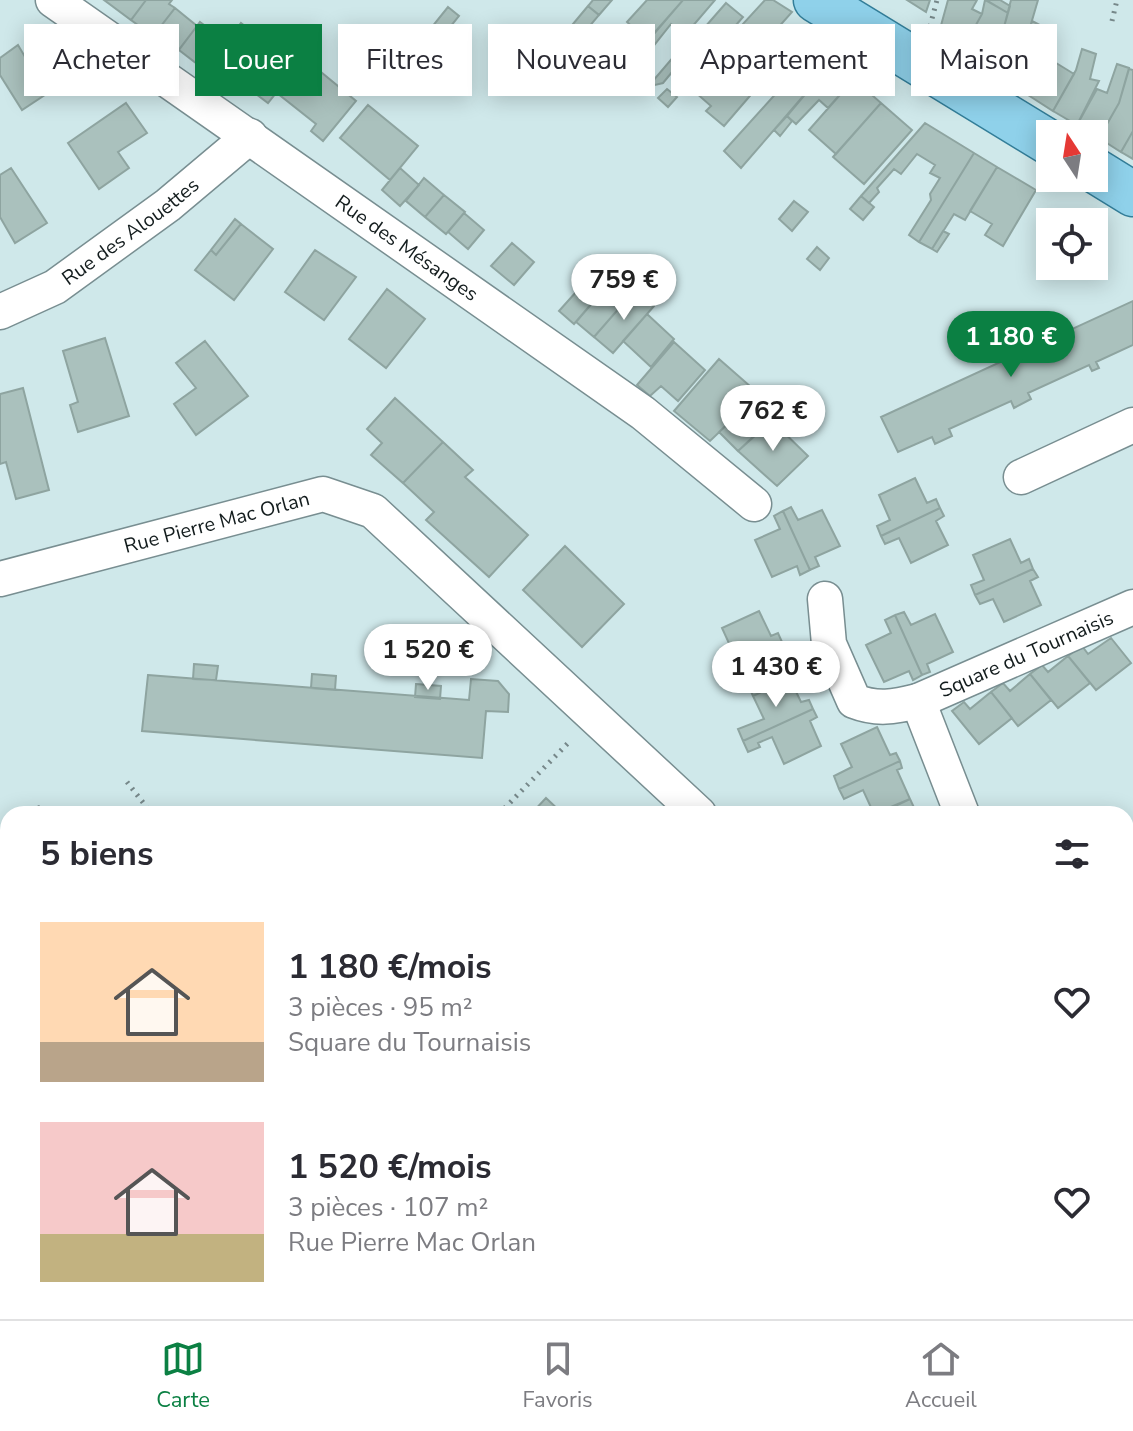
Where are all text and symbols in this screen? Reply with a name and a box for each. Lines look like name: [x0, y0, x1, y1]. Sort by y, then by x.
chip: Acheter: [24, 24, 179, 96]
chip: Louer: [195, 24, 322, 96]
chip: Filtres: [338, 24, 472, 96]
chip: Nouveau: [488, 24, 655, 96]
chip: Appartement: [671, 24, 895, 96]
chip: Maison: [911, 24, 1057, 96]
north arrow: [1036, 120, 1108, 192]
map controls: [1036, 120, 1108, 280]
street label: Rue des Alouettes: [56, 171, 205, 291]
street label: Rue des Mésanges: [330, 188, 484, 307]
button: locate: [1036, 208, 1108, 280]
pin: 759 €: [568, 254, 680, 322]
text: 759 €: [589, 262, 659, 297]
pin: 1 180 €: [937, 311, 1085, 379]
text: 1 180 €: [965, 319, 1057, 354]
pin: 762 €: [717, 385, 829, 453]
text: 762 €: [738, 393, 808, 428]
street label: Rue Pierre Mac Orlan: [121, 485, 312, 559]
street label: Square du Tournaisis: [935, 604, 1117, 704]
pin: 1 520 €: [354, 624, 502, 692]
text: 1 520 €: [382, 632, 474, 667]
pin: 1 430 €: [702, 641, 850, 709]
text: 1 430 €: [730, 649, 822, 684]
text: 5 biens: [40, 831, 154, 877]
icon: filters: [1050, 832, 1094, 876]
text: 1 180 €/mois: [288, 944, 492, 990]
icon: home: [104, 954, 200, 1050]
icon: heart: [1050, 980, 1094, 1024]
text: 3 pièces · 95 m²: [288, 990, 473, 1025]
text: Square du Tournaisis: [288, 1025, 531, 1060]
text: 1 520 €/mois: [288, 1144, 492, 1190]
icon: home: [104, 1154, 200, 1250]
icon: heart: [1050, 1180, 1094, 1224]
text: 3 pièces · 107 m²: [288, 1190, 488, 1225]
text: Rue Pierre Mac Orlan: [288, 1225, 536, 1260]
tab: Carte: [156, 1337, 210, 1415]
tab: Favoris: [522, 1337, 593, 1415]
tab: Accueil: [905, 1337, 977, 1415]

